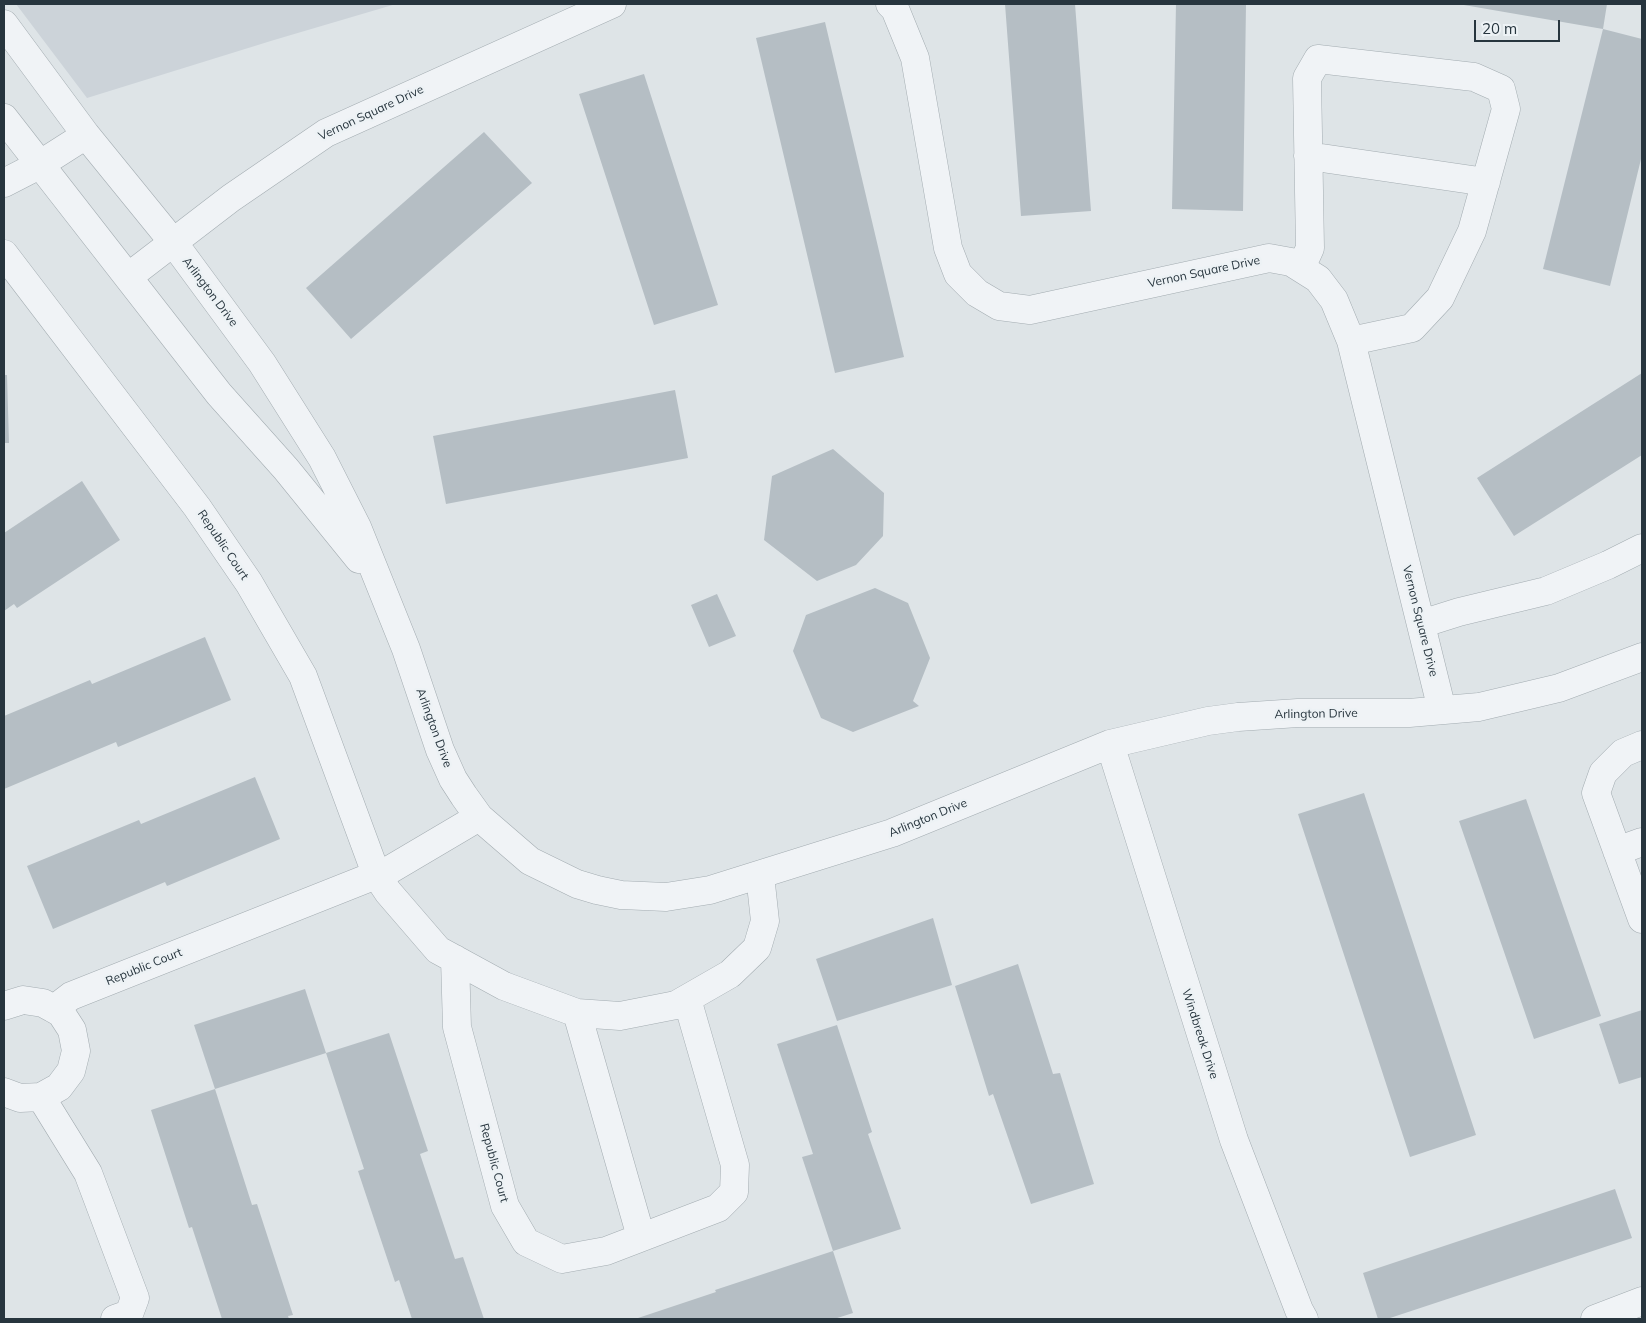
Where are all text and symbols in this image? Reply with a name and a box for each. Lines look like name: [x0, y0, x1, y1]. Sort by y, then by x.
scale bar: [1476, 10, 1562, 42]
text: 20 m: [1482, 19, 1517, 38]
street label: Vernon Square Drive: [316, 82, 426, 144]
street label: Vernon Square Drive: [1147, 253, 1261, 291]
street label: Arlington Drive: [179, 254, 241, 330]
street label: Republic Court: [194, 507, 252, 583]
street label: Vernon Square Drive: [1399, 564, 1441, 678]
street label: Arlington Drive: [413, 686, 455, 770]
street label: Arlington Drive: [1274, 706, 1358, 722]
street label: Arlington Drive: [887, 796, 969, 840]
street label: Republic Court: [104, 945, 184, 989]
street label: Windbreak Drive: [1179, 987, 1221, 1081]
street label: Republic Court: [477, 1122, 511, 1204]

